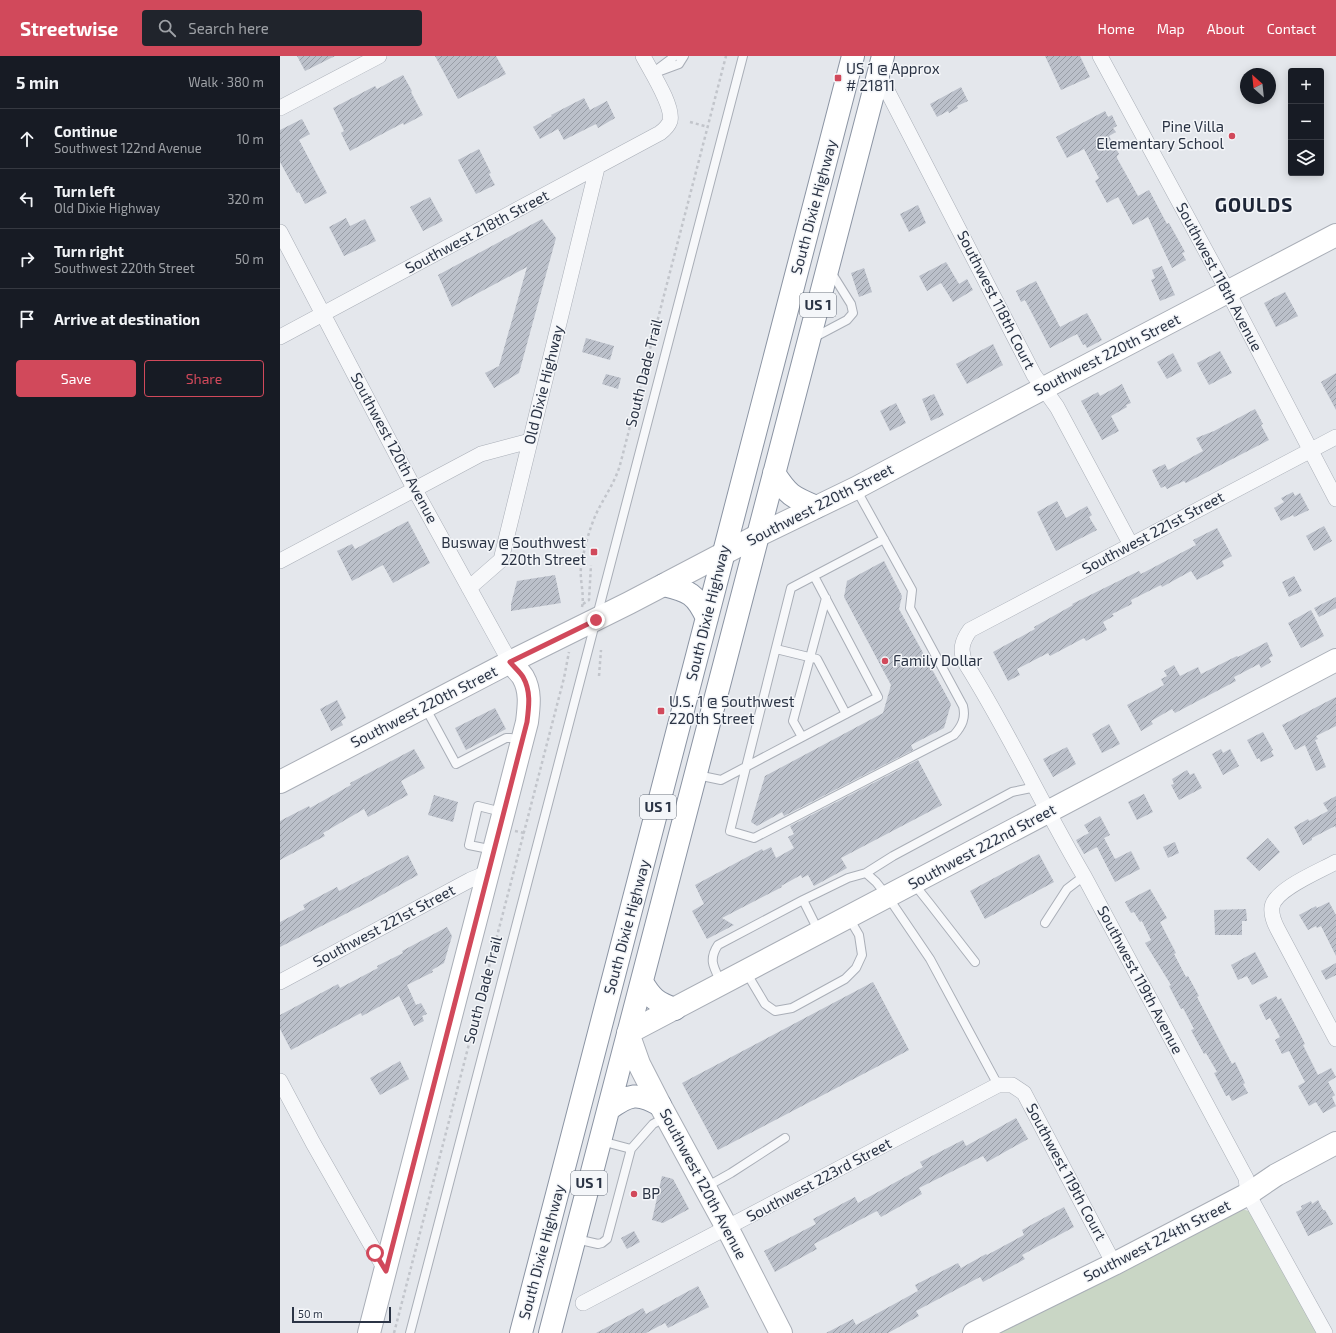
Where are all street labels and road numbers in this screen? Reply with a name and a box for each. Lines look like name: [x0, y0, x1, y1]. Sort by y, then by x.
street label: South Dixie Highway: [786, 137, 840, 276]
street label: Southwest 218th Street: [402, 185, 552, 277]
street label: Southwest 118th Avenue: [1173, 199, 1267, 354]
street label: Southwest 118th Court: [954, 227, 1040, 372]
road number: US 1: [800, 293, 836, 317]
street label: Southwest 220th Street: [1030, 309, 1183, 399]
street label: South Dade Trail: [621, 316, 665, 429]
street label: Old Dixie Highway: [519, 323, 567, 446]
street label: Southwest 120th Avenue: [347, 369, 442, 526]
street label: Southwest 220th Street: [743, 459, 896, 549]
street label: Southwest 221st Street: [1078, 487, 1227, 577]
street label: South Dixie Highway: [681, 543, 733, 683]
street label: Southwest 220th Street: [347, 661, 500, 751]
road number: US 1: [640, 795, 676, 819]
street label: Southwest 222nd Street: [905, 799, 1059, 893]
street label: South Dixie Highway: [599, 857, 653, 996]
street label: Southwest 221st Street: [309, 880, 458, 970]
street label: Southwest 119th Avenue: [1094, 902, 1188, 1057]
street label: South Dade Trail: [459, 933, 505, 1046]
street label: Southwest 119th Court: [1023, 1100, 1111, 1243]
street label: Southwest 120th Avenue: [656, 1105, 751, 1262]
street label: Southwest 223rd Street: [743, 1133, 894, 1225]
road number: US 1: [571, 1171, 607, 1195]
street label: South Dixie Highway: [514, 1182, 568, 1321]
street label: Southwest 224th Street: [1080, 1195, 1233, 1285]

